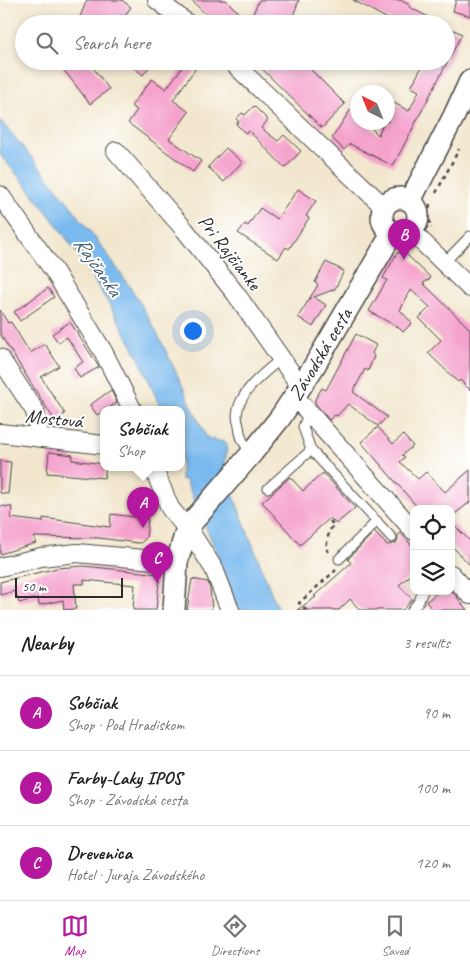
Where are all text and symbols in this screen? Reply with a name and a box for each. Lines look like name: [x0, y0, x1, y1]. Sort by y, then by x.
search box: [15, 15, 455, 70]
icon: search: [33, 29, 61, 57]
text: Search here: [73, 31, 150, 55]
north arrow: [350, 85, 395, 130]
street label: Pri Rajčianke: [192, 210, 268, 296]
pin: B: [388, 219, 420, 260]
water label: Rajčanka: [68, 231, 129, 303]
street label: Závodská cesta: [283, 302, 359, 405]
your location: [180, 318, 206, 344]
street label: Mostová: [24, 403, 86, 434]
popup: [100, 406, 185, 471]
text: Sobčiak: [118, 417, 167, 441]
text: Shop: [118, 441, 145, 461]
pin: A: [127, 487, 159, 528]
map controls: [410, 505, 455, 595]
button: locate: [410, 505, 455, 550]
pin: C: [141, 542, 173, 583]
button: layers: [410, 550, 455, 595]
scale bar: [15, 575, 122, 598]
text: 50 m: [22, 578, 46, 595]
text: Nearby: [20, 630, 73, 656]
text: 3 results: [403, 633, 450, 653]
text: Sobčiak: [67, 691, 117, 715]
text: A: [32, 703, 40, 723]
text: 90 m: [423, 703, 450, 723]
text: Shop · Pod Hradiskom: [67, 715, 184, 735]
text: Farby-Laky IPOS: [67, 766, 182, 790]
text: B: [32, 778, 40, 798]
text: 100 m: [416, 778, 450, 798]
text: Shop · Závodská cesta: [67, 790, 188, 810]
text: Drevenica: [67, 841, 132, 865]
text: C: [32, 853, 40, 873]
text: 120 m: [416, 853, 450, 873]
text: Hotel · Juraja Závodského: [67, 865, 204, 885]
tab: Map: [61, 912, 89, 959]
tab: Directions: [211, 912, 259, 959]
tab: Saved: [381, 912, 409, 959]

